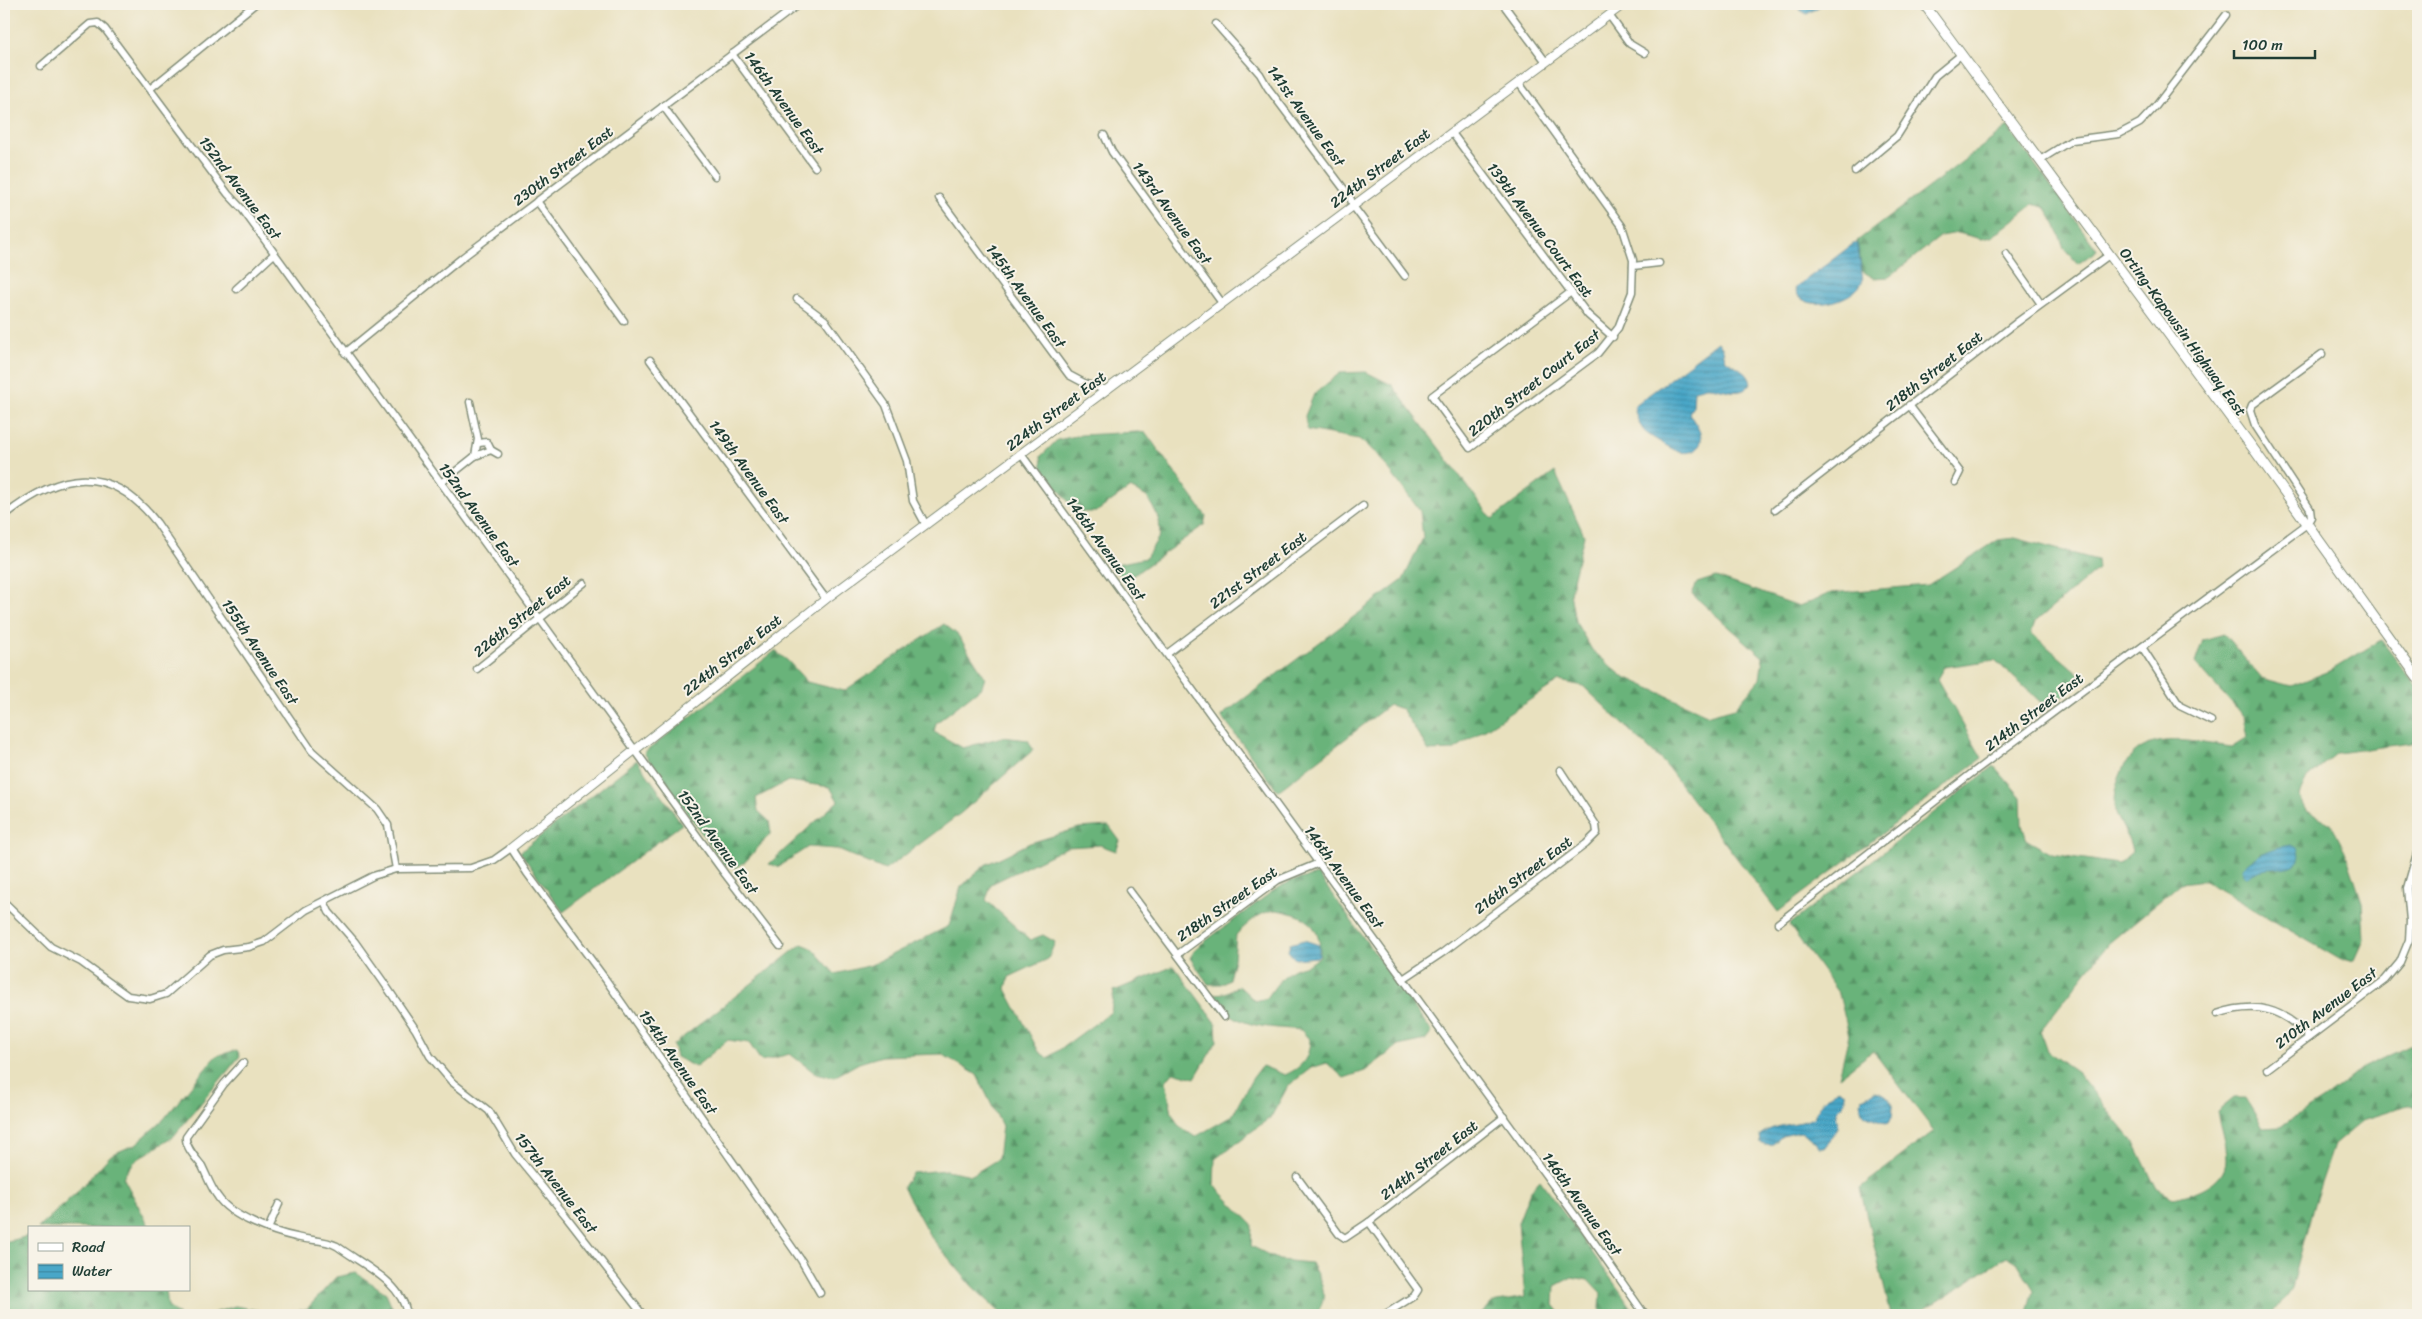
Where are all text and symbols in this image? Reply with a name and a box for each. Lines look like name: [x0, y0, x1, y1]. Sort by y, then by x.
scale bar: [2234, 28, 2316, 60]
text: 100 m: [2242, 32, 2283, 58]
street label: 146th Avenue East: [737, 46, 831, 161]
street label: 141st Avenue East: [1260, 60, 1352, 173]
street label: 230th Street East: [507, 119, 619, 213]
street label: 224th Street East: [1324, 121, 1437, 215]
street label: 152nd Avenue East: [192, 130, 288, 246]
street label: 143rd Avenue East: [1125, 156, 1219, 271]
street label: 139th Avenue Court East: [1480, 157, 1600, 304]
street label: 145th Avenue East: [979, 238, 1073, 355]
street label: Orting-Kapowsin Highway East: [2113, 242, 2254, 422]
street label: 220th Street Court East: [1462, 322, 1607, 443]
street label: 218th Street East: [1879, 324, 1989, 418]
street label: 224th Street East: [1000, 364, 1113, 458]
street label: 149th Avenue East: [702, 414, 796, 531]
street label: 152nd Avenue East: [432, 457, 527, 574]
street label: 146th Avenue East: [1059, 492, 1153, 607]
street label: 221st Street East: [1203, 524, 1313, 616]
street label: 226th Street East: [467, 568, 577, 664]
street label: 155th Avenue East: [215, 593, 306, 711]
street label: 224th Street East: [676, 607, 788, 703]
street label: 214th Street East: [1979, 666, 2090, 758]
street label: 152nd Avenue East: [671, 784, 766, 901]
street label: 146th Avenue East: [1297, 820, 1391, 935]
street label: 216th Street East: [1468, 829, 1578, 921]
street label: 218th Street East: [1171, 859, 1283, 949]
street label: 210th Avenue East: [2269, 960, 2384, 1056]
street label: 154th Avenue East: [632, 1004, 725, 1121]
street label: 214th Street East: [1374, 1113, 1484, 1207]
street label: 157th Avenue East: [508, 1127, 605, 1240]
street label: 146th Avenue East: [1535, 1147, 1629, 1262]
legend: [28, 1226, 190, 1292]
text: Road: [72, 1234, 105, 1260]
text: Water: [72, 1258, 112, 1284]

